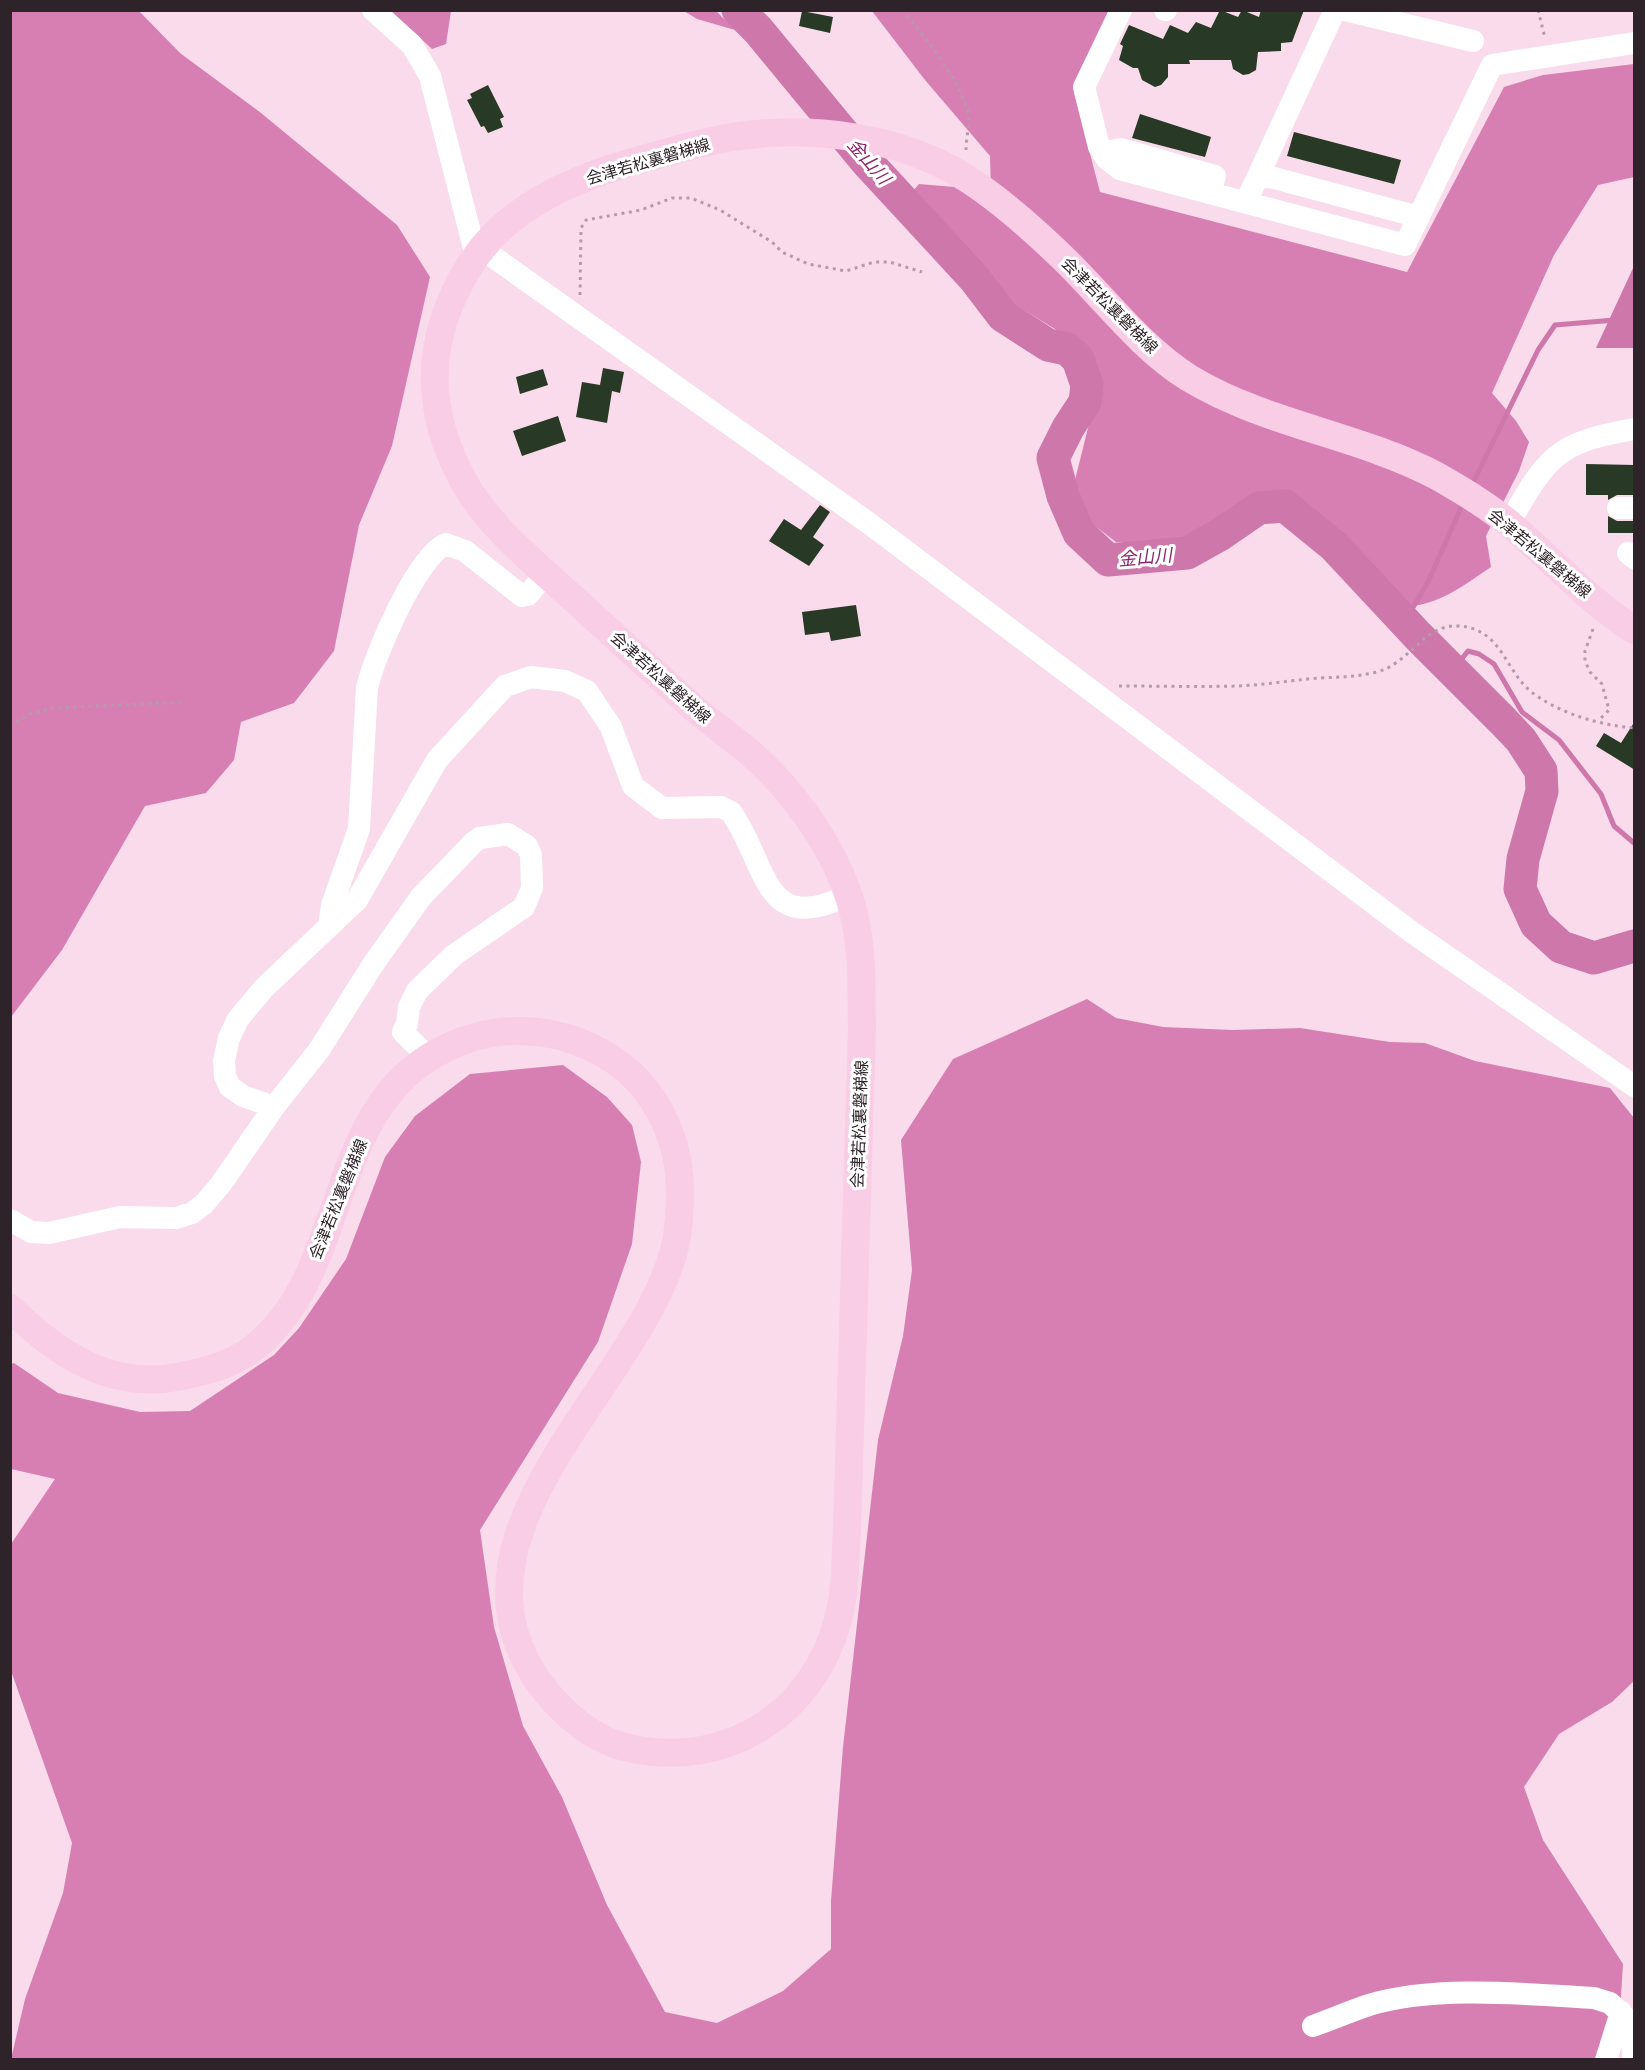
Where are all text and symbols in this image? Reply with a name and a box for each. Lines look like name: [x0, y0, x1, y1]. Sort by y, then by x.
water label: 金山川: [843, 133, 897, 190]
street label: 会津若松裏磐梯線: [584, 134, 712, 188]
street label: 会津若松裏磐梯線: [1058, 253, 1162, 357]
street label: 会津若松裏磐梯線: [1485, 504, 1595, 602]
water label: 金山川: [1117, 543, 1175, 571]
street label: 会津若松裏磐梯線: [607, 627, 715, 727]
street label: 会津若松裏磐梯線: [847, 1060, 871, 1188]
street label: 会津若松裏磐梯線: [305, 1136, 371, 1262]

